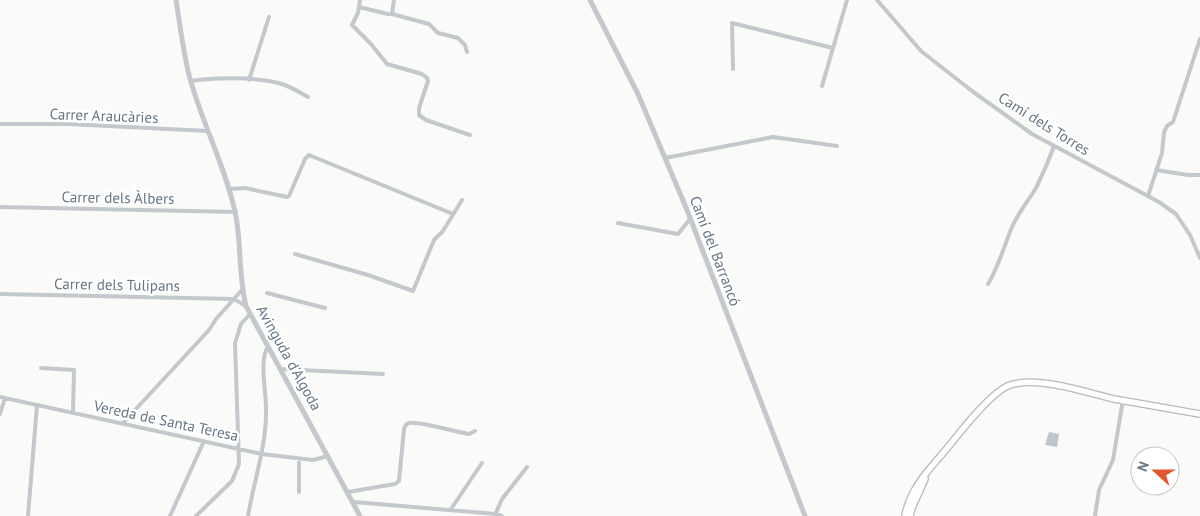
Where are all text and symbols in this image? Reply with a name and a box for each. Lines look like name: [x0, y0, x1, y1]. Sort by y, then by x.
street label: Camí dels Torres: [995, 88, 1094, 159]
street label: Carrer Araucàries: [49, 104, 159, 127]
street label: Carrer dels Àlbers: [61, 187, 175, 208]
street label: Camí del Barrancó: [686, 193, 745, 309]
street label: Carrer dels Tulipans: [54, 274, 180, 295]
street label: Avinguda d'Algoda: [253, 302, 326, 414]
street label: Vereda de Santa Teresa: [91, 396, 240, 445]
north arrow: [1130, 446, 1180, 496]
text: N: [1133, 459, 1153, 474]

